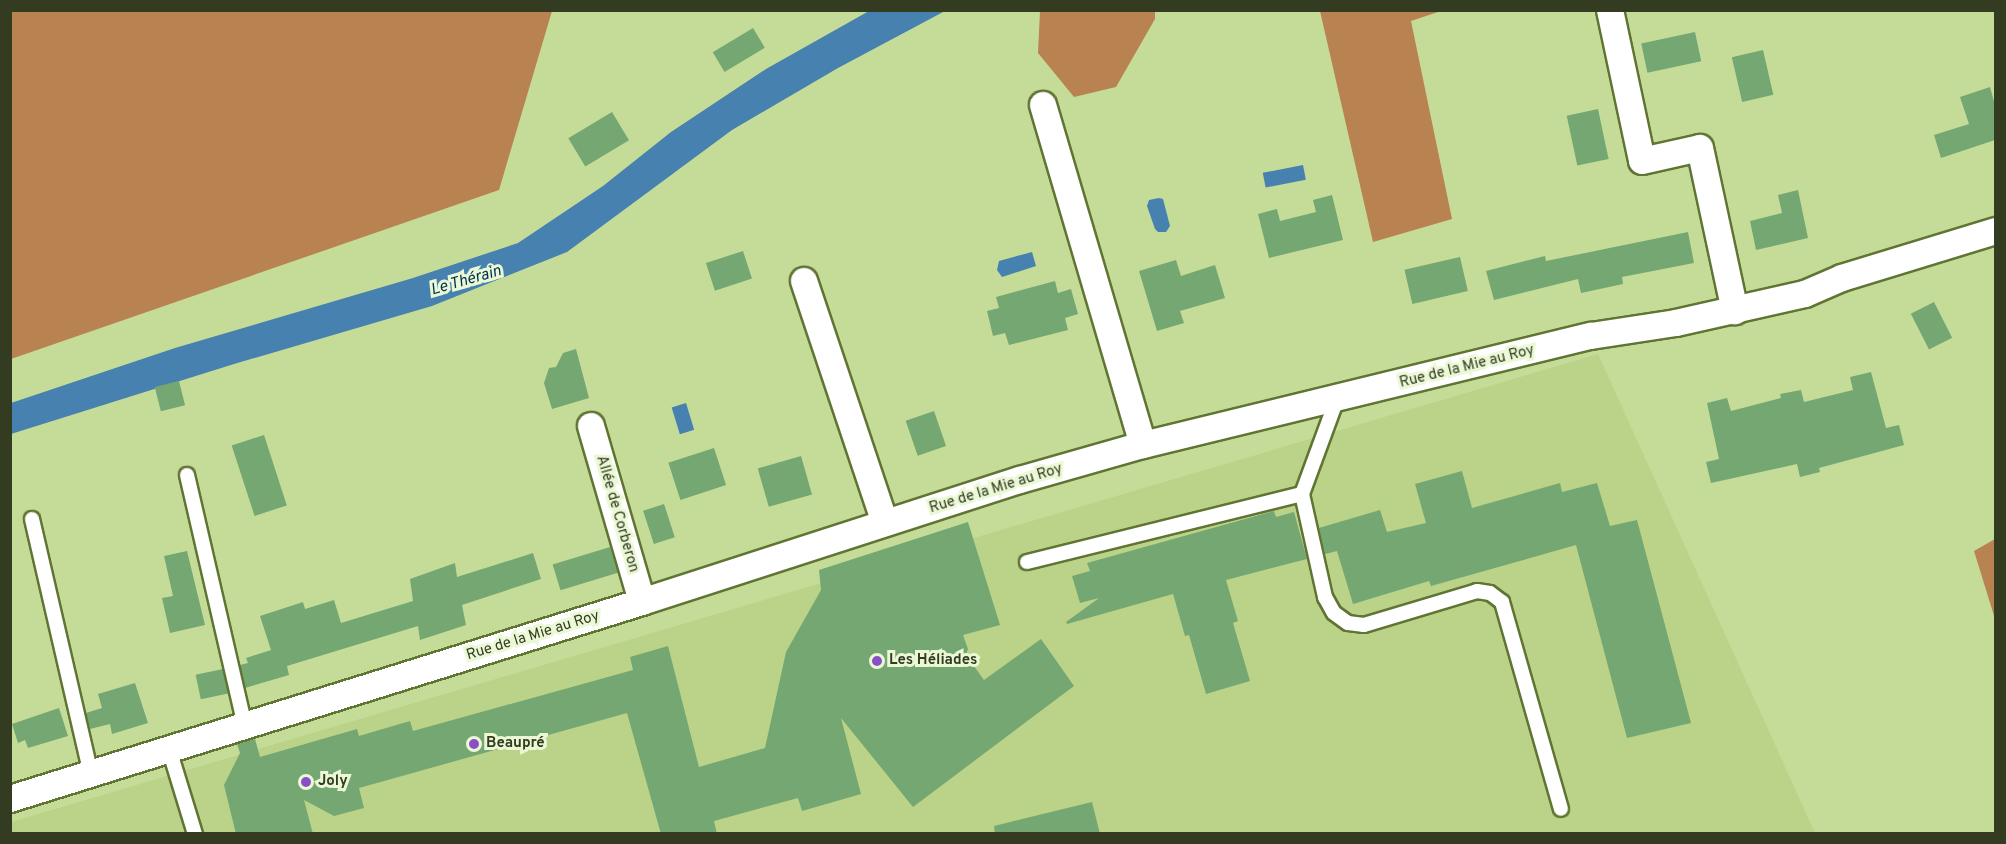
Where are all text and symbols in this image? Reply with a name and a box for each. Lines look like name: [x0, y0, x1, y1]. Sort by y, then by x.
water label: Le Thérain: [428, 262, 504, 300]
street label: Rue de la Mie au Roy: [1398, 342, 1536, 392]
street label: Allée de Corberon: [592, 454, 642, 574]
street label: Rue de la Mie au Roy: [927, 460, 1065, 518]
street label: Rue de la Mie au Roy: [464, 607, 602, 665]
place label: Les Héliades: [889, 652, 977, 670]
marker: Les Héliades: [870, 654, 884, 668]
place label: Beaupré: [486, 735, 545, 753]
marker: Beaupré: [467, 737, 481, 751]
place label: Joly: [318, 773, 348, 791]
marker: Joly: [299, 775, 313, 789]

